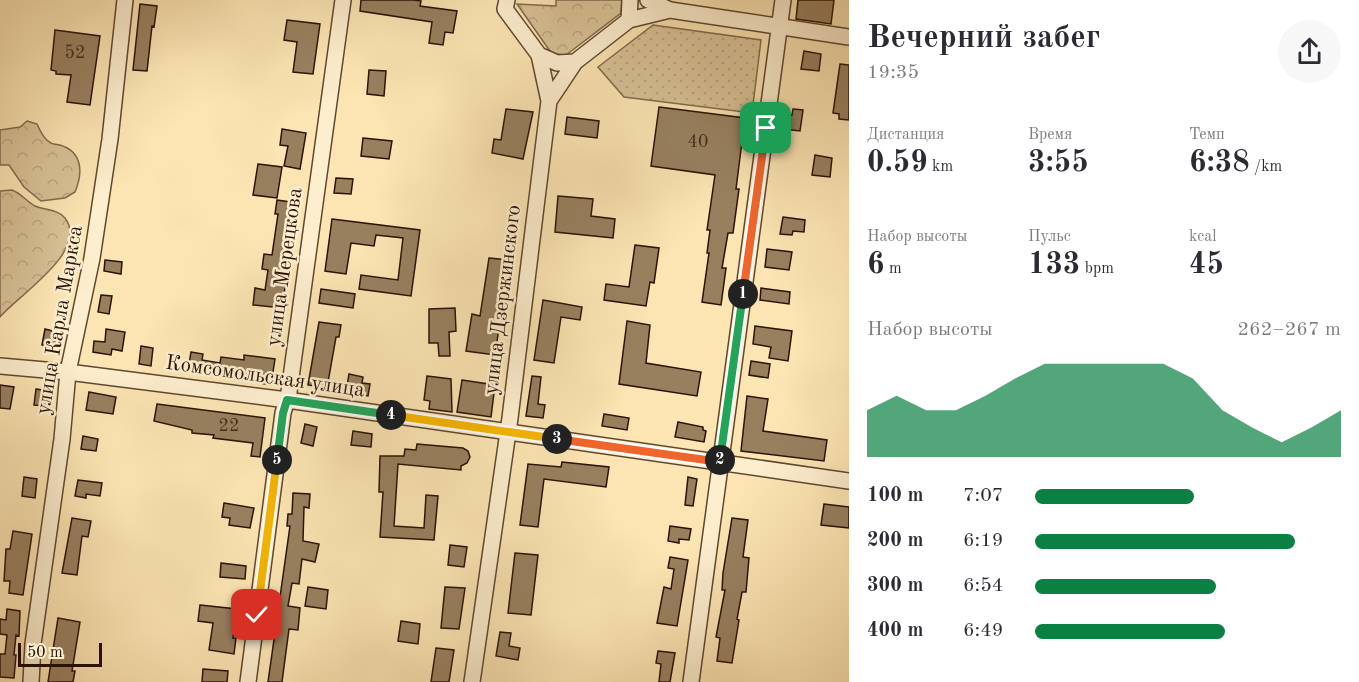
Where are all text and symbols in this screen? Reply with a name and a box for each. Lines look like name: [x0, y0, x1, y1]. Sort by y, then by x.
button: share: [1278, 20, 1341, 83]
text: Вечерний забег: [867, 22, 1100, 55]
house number: 52: [65, 44, 85, 62]
text: 19:35: [867, 63, 919, 83]
pin: [740, 102, 791, 153]
icon: arrive: [749, 111, 782, 144]
text: Дистанция: [867, 127, 944, 143]
text: Время: [1028, 127, 1072, 143]
text: Темп: [1189, 127, 1225, 143]
house number: 40: [688, 133, 708, 151]
text: 0.59: [867, 148, 928, 178]
text: 3:55: [1028, 148, 1089, 178]
text: 6:38: [1189, 148, 1250, 178]
text: km: [928, 159, 953, 175]
text: /km: [1250, 159, 1282, 175]
street label: улица Мерецкова: [263, 186, 307, 348]
street label: улица Дзержинского: [481, 204, 525, 396]
street label: улица Карла Маркса: [33, 224, 87, 416]
text: Набор высоты: [867, 229, 967, 245]
text: Пульс: [1028, 229, 1071, 245]
text: kcal: [1189, 229, 1217, 245]
text: 6: [867, 250, 884, 280]
text: 133: [1028, 250, 1080, 280]
text: 45: [1189, 250, 1224, 280]
text: m: [884, 261, 902, 277]
text: bpm: [1080, 261, 1114, 277]
pin: 1: [728, 279, 758, 309]
text: 1: [738, 286, 748, 302]
text: Набор высоты: [867, 320, 993, 340]
text: 262–267 m: [1238, 320, 1341, 340]
street label: Комсомольская улица: [164, 353, 366, 401]
pin: 4: [376, 400, 406, 430]
text: 4: [386, 407, 396, 423]
house number: 22: [219, 417, 239, 435]
pin: 3: [542, 424, 572, 454]
text: 3: [552, 431, 562, 447]
pin: 5: [262, 445, 292, 475]
pin: 2: [705, 445, 735, 475]
text: 5: [272, 452, 282, 468]
text: 2: [715, 452, 725, 468]
text: 100 m: [867, 486, 923, 506]
text: 7:07: [963, 486, 1003, 506]
text: 200 m: [867, 531, 923, 551]
text: 6:19: [963, 531, 1003, 551]
text: 300 m: [867, 576, 923, 596]
text: 6:54: [963, 576, 1003, 596]
pin: [231, 589, 282, 640]
icon: check: [240, 598, 273, 631]
text: 400 m: [867, 621, 923, 641]
text: 6:49: [963, 621, 1003, 641]
scale bar: [18, 640, 102, 668]
text: 50 m: [27, 645, 63, 661]

